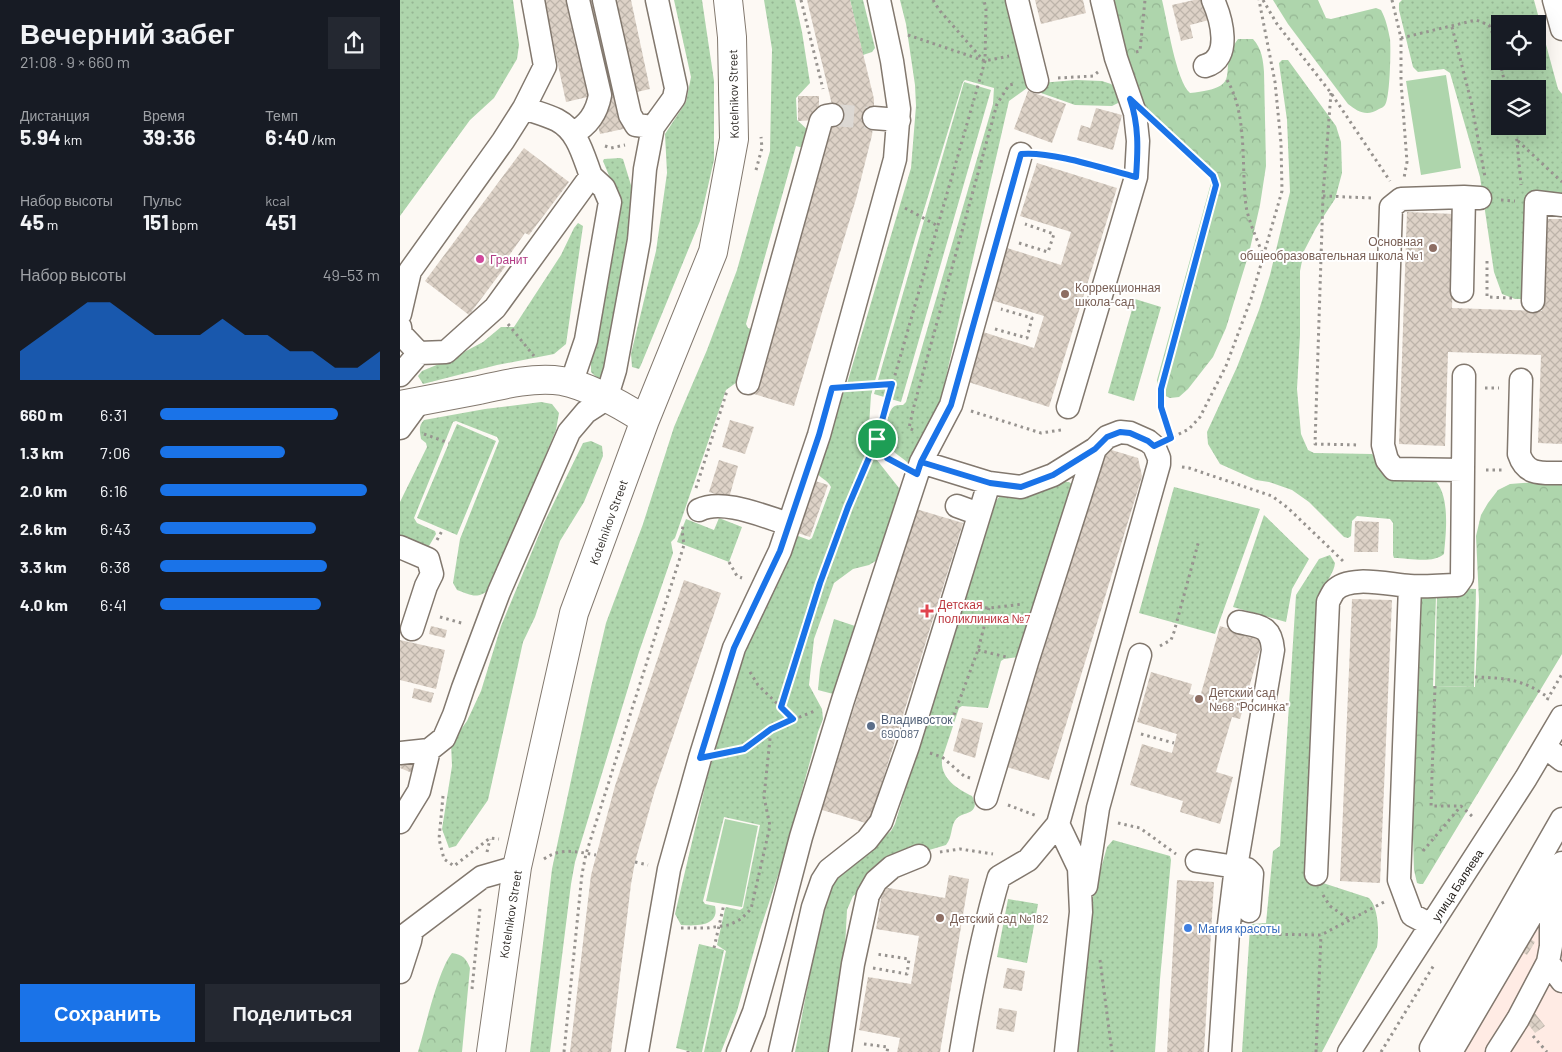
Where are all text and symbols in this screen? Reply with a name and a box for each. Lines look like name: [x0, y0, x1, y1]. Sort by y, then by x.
map controls: [1491, 15, 1546, 135]
button: locate: [1491, 15, 1546, 70]
text: Вечерний забег: [20, 16, 235, 50]
button: share: [328, 17, 380, 69]
street label: Kotelnikov Street: [725, 49, 741, 139]
text: 21:08 · 9 × 660 m: [20, 52, 130, 71]
button: layers: [1491, 80, 1546, 135]
text: Дистанция: [20, 107, 90, 124]
text: Время: [143, 107, 185, 124]
text: Темп: [265, 107, 298, 124]
text: 5.94: [20, 124, 61, 149]
text: 39:36: [143, 124, 195, 149]
text: 6:40: [265, 124, 309, 149]
text: km: [61, 131, 82, 148]
text: /km: [309, 131, 336, 148]
text: Набор высоты: [20, 192, 113, 209]
text: Пульс: [143, 192, 182, 209]
text: kcal: [265, 192, 290, 209]
text: 45: [20, 209, 44, 234]
text: 151: [143, 209, 169, 234]
text: 451: [265, 209, 297, 234]
text: m: [44, 216, 58, 233]
text: bpm: [169, 216, 198, 233]
place label: Основная общеобразовательная школа №1: [1240, 234, 1423, 263]
marker: Основная общеобразовательная школа №1: [1427, 242, 1439, 254]
place label: Гранит: [490, 252, 529, 267]
marker: Гранит: [474, 253, 486, 265]
text: Набор высоты: [20, 265, 126, 284]
text: 49–53 m: [323, 265, 380, 284]
place label: Коррекционная школа-сад: [1075, 280, 1161, 309]
marker: Коррекционная школа-сад: [1059, 288, 1071, 300]
text: 660 m: [20, 405, 63, 424]
text: 6:31: [100, 405, 127, 424]
pin: [856, 418, 898, 460]
icon: arrive: [863, 425, 891, 453]
text: 1.3 km: [20, 443, 64, 462]
text: 7:06: [100, 443, 130, 462]
street label: Kotelnikov Street: [586, 478, 630, 566]
text: 2.0 km: [20, 481, 67, 500]
text: 6:16: [100, 481, 128, 500]
text: 2.6 km: [20, 519, 67, 538]
text: 6:43: [100, 519, 131, 538]
text: 3.3 km: [20, 557, 67, 576]
text: 6:38: [100, 557, 130, 576]
text: 4.0 km: [20, 595, 68, 614]
text: 6:41: [100, 595, 127, 614]
place label: Детская поликлиника №7: [938, 597, 1030, 625]
marker: Детская поликлиника №7: [920, 604, 934, 618]
place label: Детский сад №68 "Росинка": [1209, 685, 1289, 713]
marker: Детский сад №68 "Росинка": [1193, 693, 1205, 705]
place label: Владивосток 690087: [881, 712, 953, 740]
marker: Владивосток 690087: [865, 720, 877, 732]
street label: улица Баляева: [1429, 846, 1486, 924]
street label: Kotelnikov Street: [496, 869, 524, 959]
place label: Детский сад №182: [950, 911, 1049, 926]
marker: Детский сад №182: [934, 912, 946, 924]
place label: Магия красоты: [1198, 921, 1280, 936]
marker: Магия красоты: [1182, 922, 1194, 934]
button: Сохранить: [20, 984, 195, 1042]
button: Поделиться: [205, 984, 380, 1042]

